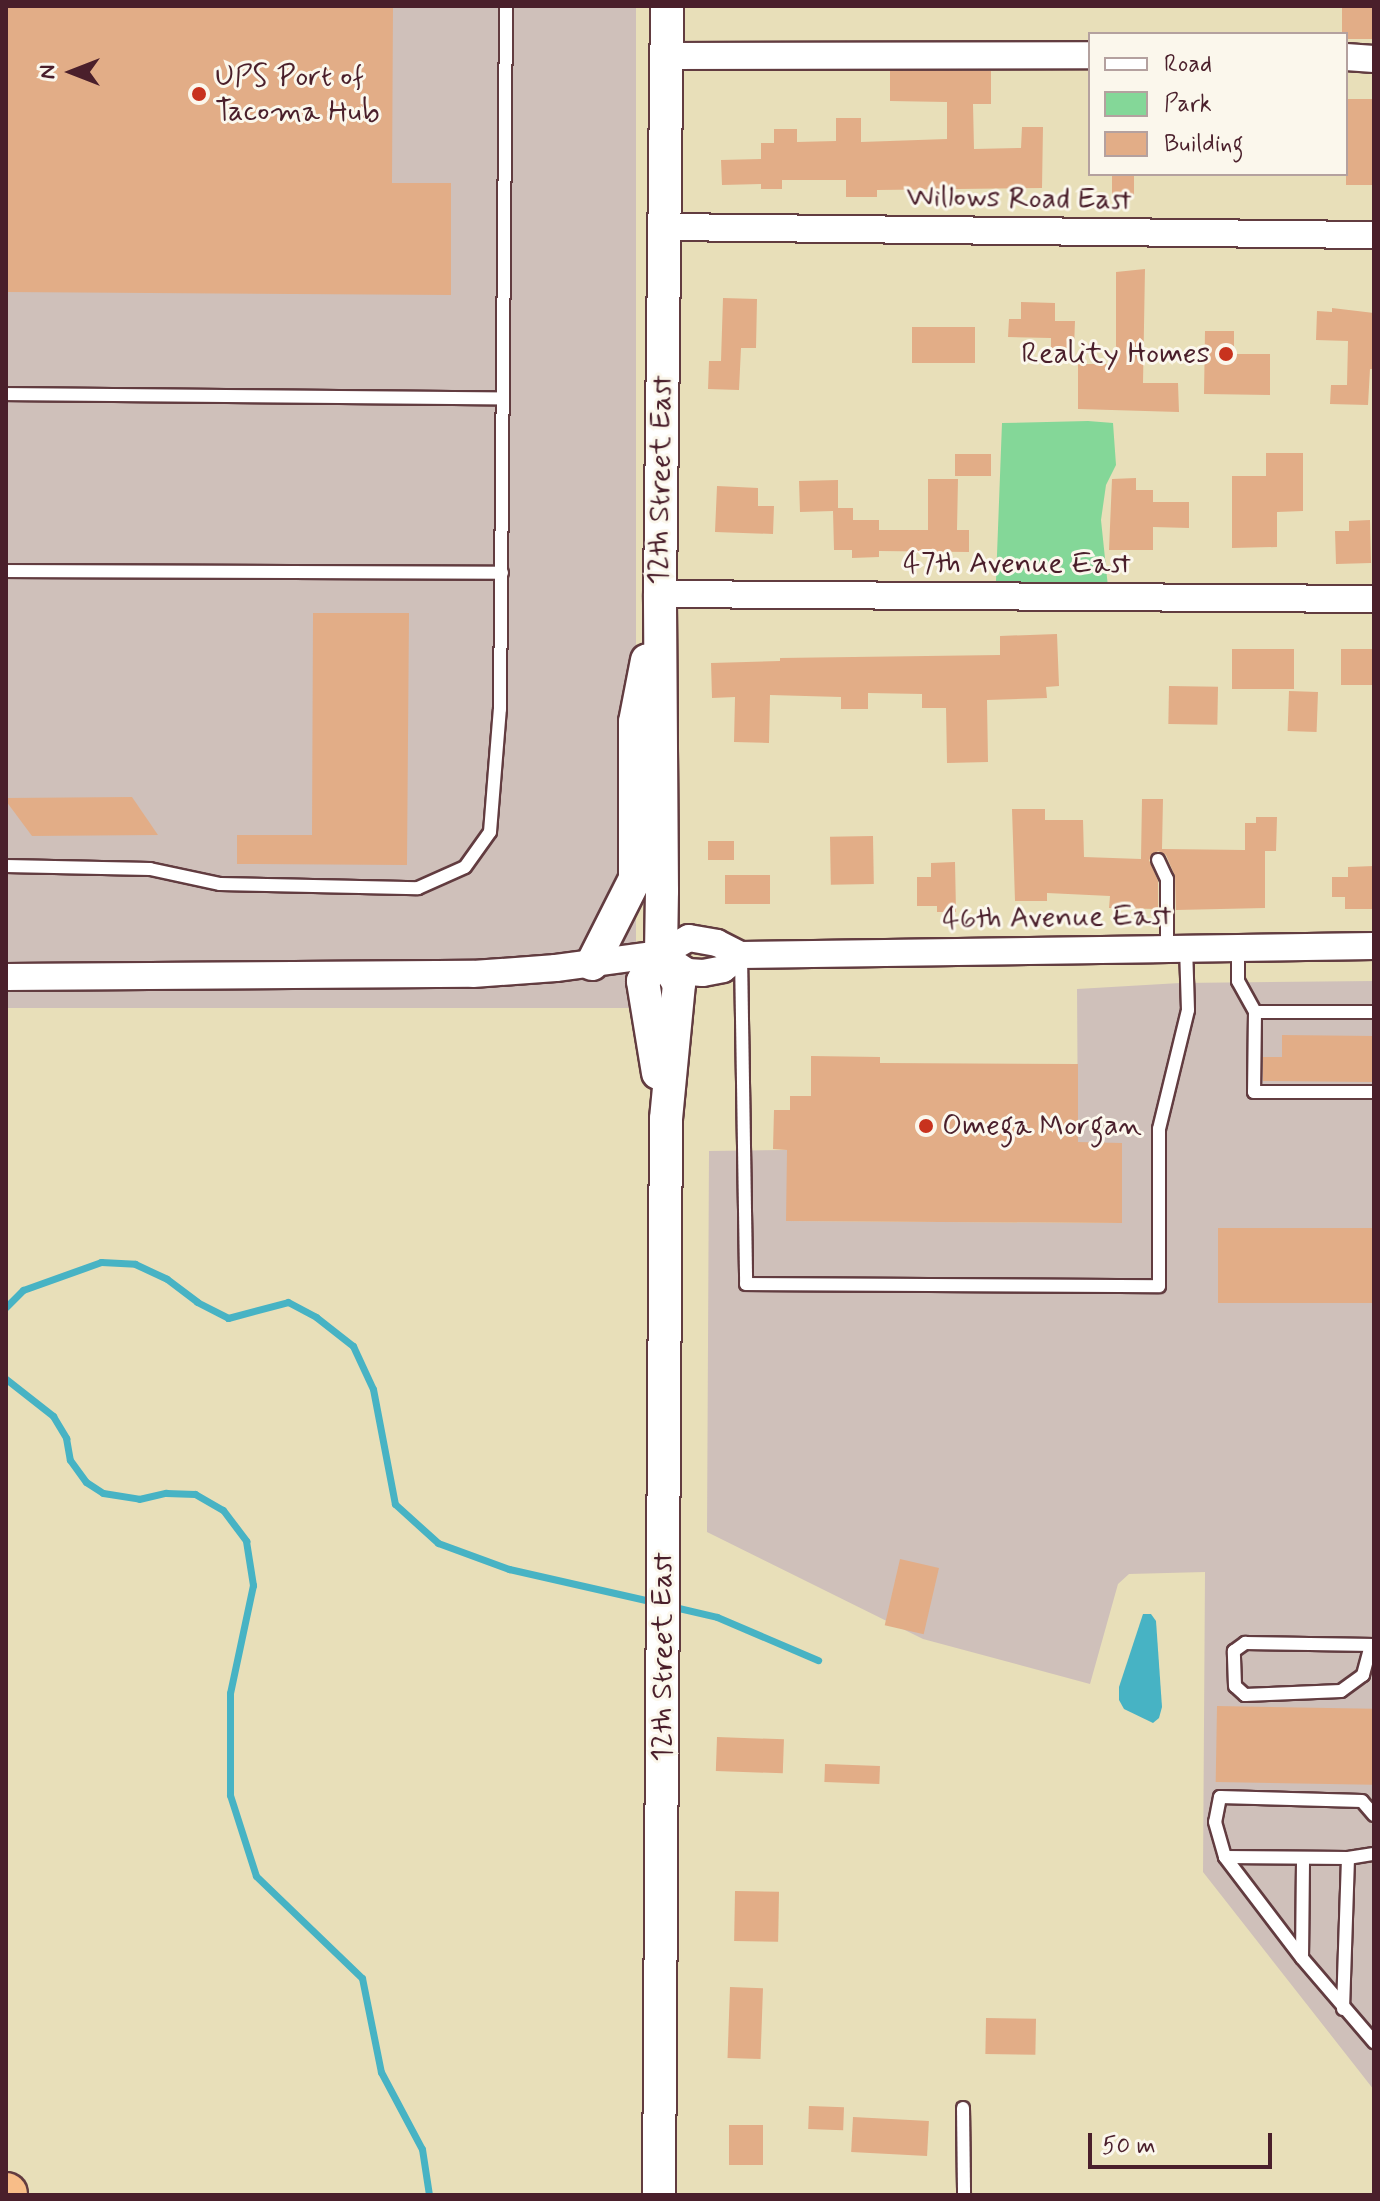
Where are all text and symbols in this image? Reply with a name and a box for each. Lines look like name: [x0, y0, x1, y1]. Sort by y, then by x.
north arrow: [32, 32, 112, 112]
legend: [1088, 32, 1348, 176]
text: Road: [1164, 49, 1212, 80]
place label: UPS Port of Tacoma Hub: [215, 59, 380, 130]
text: N: [34, 65, 62, 79]
marker: UPS Port of Tacoma Hub: [190, 85, 208, 103]
text: Park: [1164, 89, 1212, 120]
text: Building: [1164, 129, 1244, 160]
street label: Willows Road East: [907, 179, 1131, 219]
place label: Reality Homes: [1018, 336, 1210, 372]
marker: Reality Homes: [1217, 345, 1235, 363]
street label: 12th Street East: [641, 375, 681, 585]
street label: 47th Avenue East: [907, 546, 1127, 582]
street label: 46th Avenue East: [945, 898, 1169, 938]
place label: Omega Morgan: [942, 1108, 1136, 1144]
marker: Omega Morgan: [917, 1117, 935, 1135]
street label: 12th Street East: [645, 1552, 681, 1762]
scale bar: [1092, 2117, 1276, 2167]
text: 50 m: [1102, 2131, 1156, 2162]

